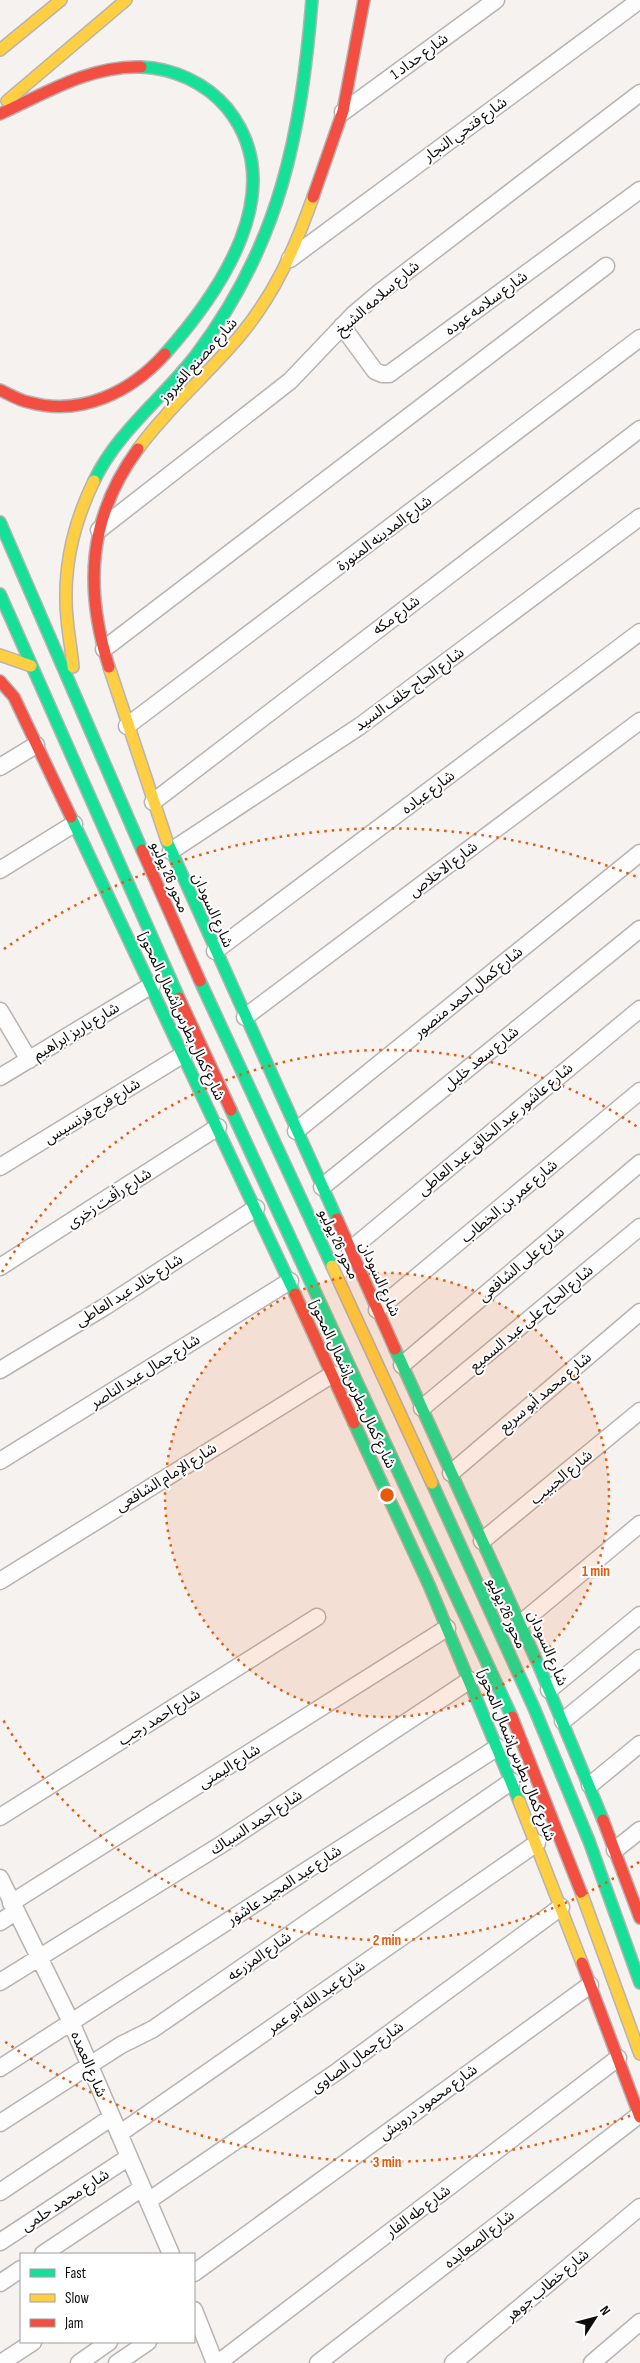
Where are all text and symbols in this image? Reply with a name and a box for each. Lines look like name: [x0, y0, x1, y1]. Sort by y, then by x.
street label: شارع حداد 1: [387, 29, 453, 85]
street label: شارع فتحي النجار: [419, 93, 512, 168]
street label: شارع سلامه الشيخ: [331, 256, 425, 342]
street label: شارع سلامه عوده: [441, 267, 533, 341]
street label: شارع مصنع الفيروز: [155, 314, 243, 409]
street label: شارع المدينه المنورة: [333, 491, 437, 577]
street label: شارع مكه: [369, 591, 425, 641]
street label: شارع الحاج خلف السيد: [351, 643, 469, 737]
street label: شارع عباده: [398, 766, 460, 820]
street label: شارع الاخلاص: [405, 837, 483, 903]
street label: محور 26 يوليو: [146, 839, 193, 916]
street label: شارع السودان: [186, 870, 238, 952]
street label: شارع كمال بطرس[شمال المحور]: [132, 929, 229, 1105]
street label: شارع كمال احمد منصور: [409, 942, 528, 1044]
street label: شارع باريز ابراهيم: [30, 998, 124, 1066]
street label: شارع سعد خليل: [440, 1022, 524, 1096]
street label: شارع عاشور عبد الخالق عبد العاطى: [414, 1059, 578, 1202]
street label: شارع فرج فرنسيس: [41, 1074, 145, 1150]
street label: شارع عمر بن الخطاب: [457, 1155, 563, 1249]
street label: شارع رأفت زخرى: [63, 1164, 156, 1234]
street label: محور 26 يوليو: [314, 1206, 363, 1283]
street label: شارع على الشافعى: [474, 1222, 570, 1308]
street label: شارع السودان: [353, 1239, 405, 1321]
street label: شارع خالد عبد العاطى: [72, 1250, 188, 1333]
street label: شارع الحاج على عبد السميع: [465, 1261, 599, 1377]
street label: شارع كمال بطرس[شمال المحور]: [303, 1297, 400, 1473]
street label: شارع جمال عبد الناصر: [86, 1330, 205, 1415]
street label: شارع محمد أبو سريع: [495, 1348, 597, 1438]
street label: شارع الإمام الشافعى: [112, 1439, 222, 1518]
street label: شارع الحبيب: [526, 1446, 598, 1511]
centre of rings: [378, 1486, 396, 1504]
text: 1 min: [582, 1562, 610, 1581]
street label: محور 26 يوليو: [482, 1575, 531, 1652]
street label: شارع السودان: [521, 1608, 572, 1690]
street label: شارع كمال بطرس[شمال المحور]: [471, 1666, 560, 1845]
street label: شارع احمد رجب: [115, 1685, 205, 1752]
street label: شارع اليمنى: [195, 1740, 265, 1795]
street label: شارع احمد السباك: [207, 1785, 307, 1861]
street label: شارع عبد المجيد عاشور: [223, 1841, 346, 1932]
street label: شارع المزرعه: [224, 1927, 296, 1987]
text: 2 min: [373, 1931, 401, 1950]
street label: شارع عبد الله أبو عمر: [263, 1956, 370, 2041]
street label: شارع جمال الصاوى: [307, 2017, 409, 2099]
street label: شارع العمده: [64, 2028, 111, 2101]
street label: شارع محمود درويش: [375, 2060, 483, 2146]
text: 3 min: [373, 2153, 401, 2172]
street label: شارع محمد حلمى: [18, 2165, 114, 2238]
street label: شارع طه الفار: [381, 2181, 456, 2244]
street label: شارع الصعايده: [440, 2206, 520, 2274]
street label: شارع خطاب جوهر: [501, 2245, 594, 2328]
legend: [20, 2253, 195, 2343]
text: Fast: [65, 2264, 87, 2283]
text: Slow: [65, 2289, 89, 2308]
north arrow: [570, 2293, 620, 2343]
text: N: [596, 2303, 614, 2319]
text: Jam: [64, 2314, 83, 2333]

